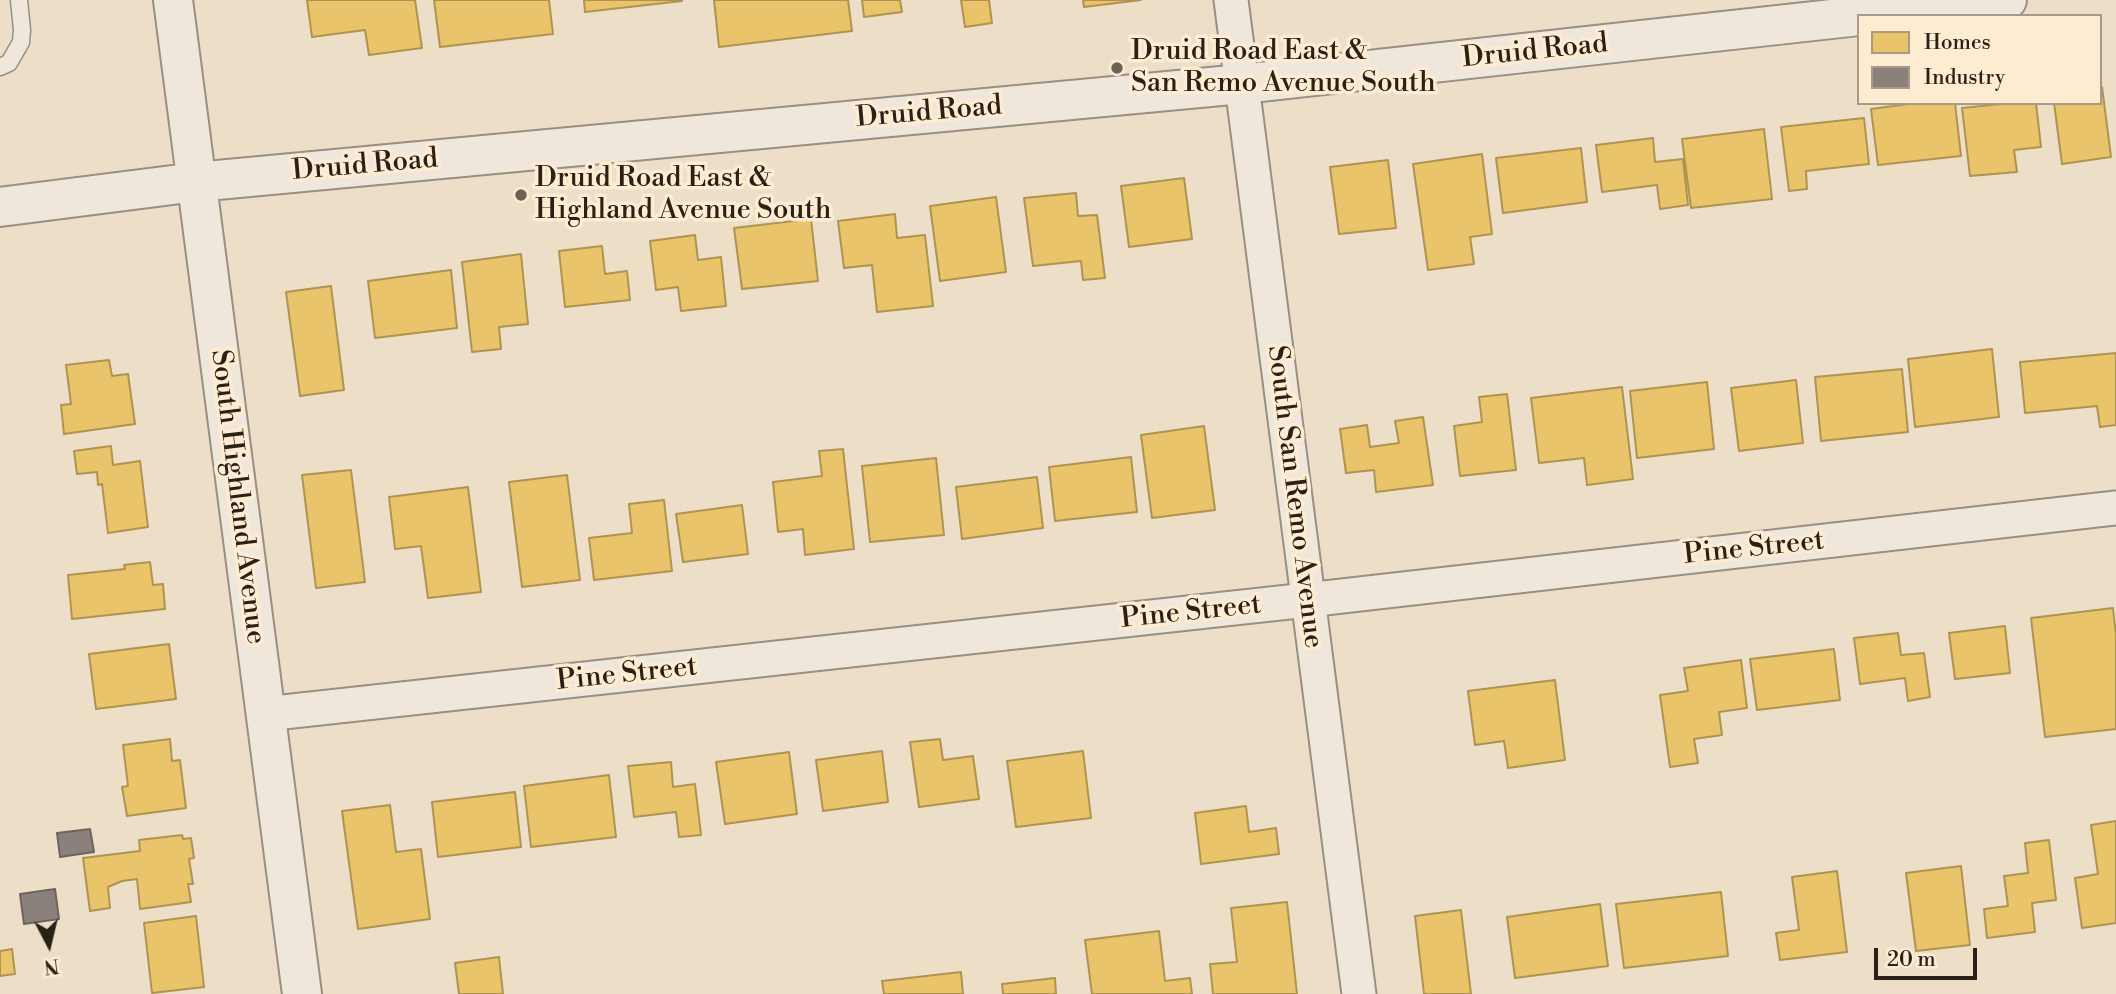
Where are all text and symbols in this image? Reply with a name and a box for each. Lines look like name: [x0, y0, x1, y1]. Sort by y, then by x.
legend: [1857, 14, 2102, 105]
street label: Druid Road: [1460, 28, 1610, 76]
text: Homes: [1924, 30, 1991, 56]
place label: Druid Road East & San Remo Avenue South: [1131, 35, 1436, 101]
marker: Druid Road East & San Remo Avenue South: [1109, 60, 1125, 76]
text: Industry: [1924, 65, 2005, 91]
street label: Druid Road: [855, 90, 1003, 136]
street label: Druid Road: [291, 143, 439, 189]
place label: Druid Road East & Highland Avenue South: [535, 162, 831, 228]
marker: Druid Road East & Highland Avenue South: [513, 187, 529, 203]
street label: South San Remo Avenue: [1259, 344, 1329, 650]
street label: South Highland Avenue: [202, 348, 272, 646]
street label: Pine Street: [1682, 525, 1826, 573]
street label: Pine Street: [1119, 589, 1263, 637]
street label: Pine Street: [555, 651, 699, 699]
north arrow: [14, 910, 84, 980]
scale bar: [1878, 934, 1981, 978]
text: 20 m: [1887, 947, 1936, 973]
text: N: [43, 953, 60, 979]

